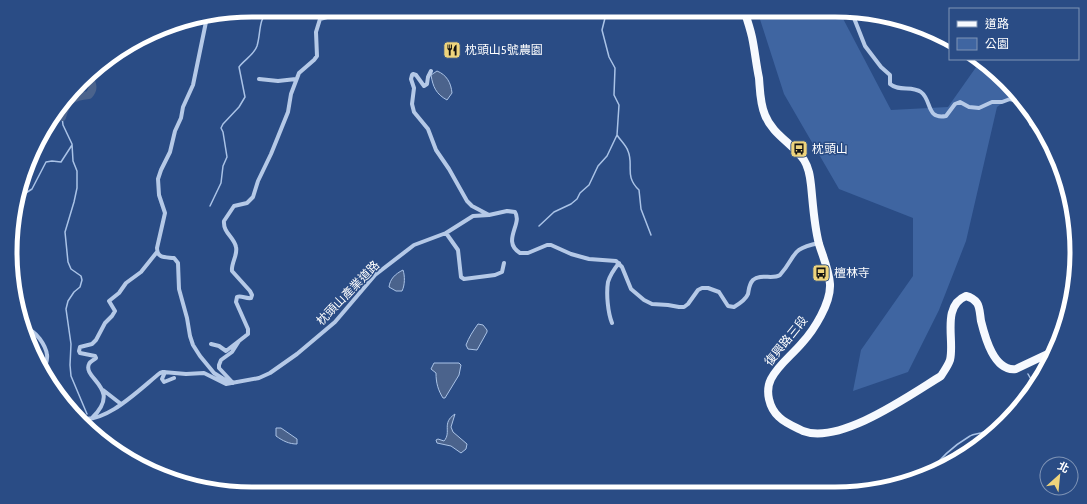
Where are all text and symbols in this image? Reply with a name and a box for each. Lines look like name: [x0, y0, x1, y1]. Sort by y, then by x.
legend: [949, 8, 1079, 60]
text: 道路: [985, 17, 1009, 31]
text: 公園: [985, 37, 1009, 51]
restaurant icon: 枕頭山5號農園: [442, 40, 462, 60]
place label: 枕頭山5號農園: [465, 43, 543, 57]
bus stop icon: 枕頭山: [789, 139, 809, 159]
place label: 枕頭山: [812, 142, 848, 156]
street label: 枕頭山產業道路: [314, 258, 382, 328]
bus stop icon: 檀林寺: [811, 263, 831, 283]
place label: 檀林寺: [834, 266, 870, 280]
street label: 復興路三段: [762, 313, 810, 369]
north arrow: [1039, 456, 1079, 496]
text: 北: [1056, 459, 1071, 475]

